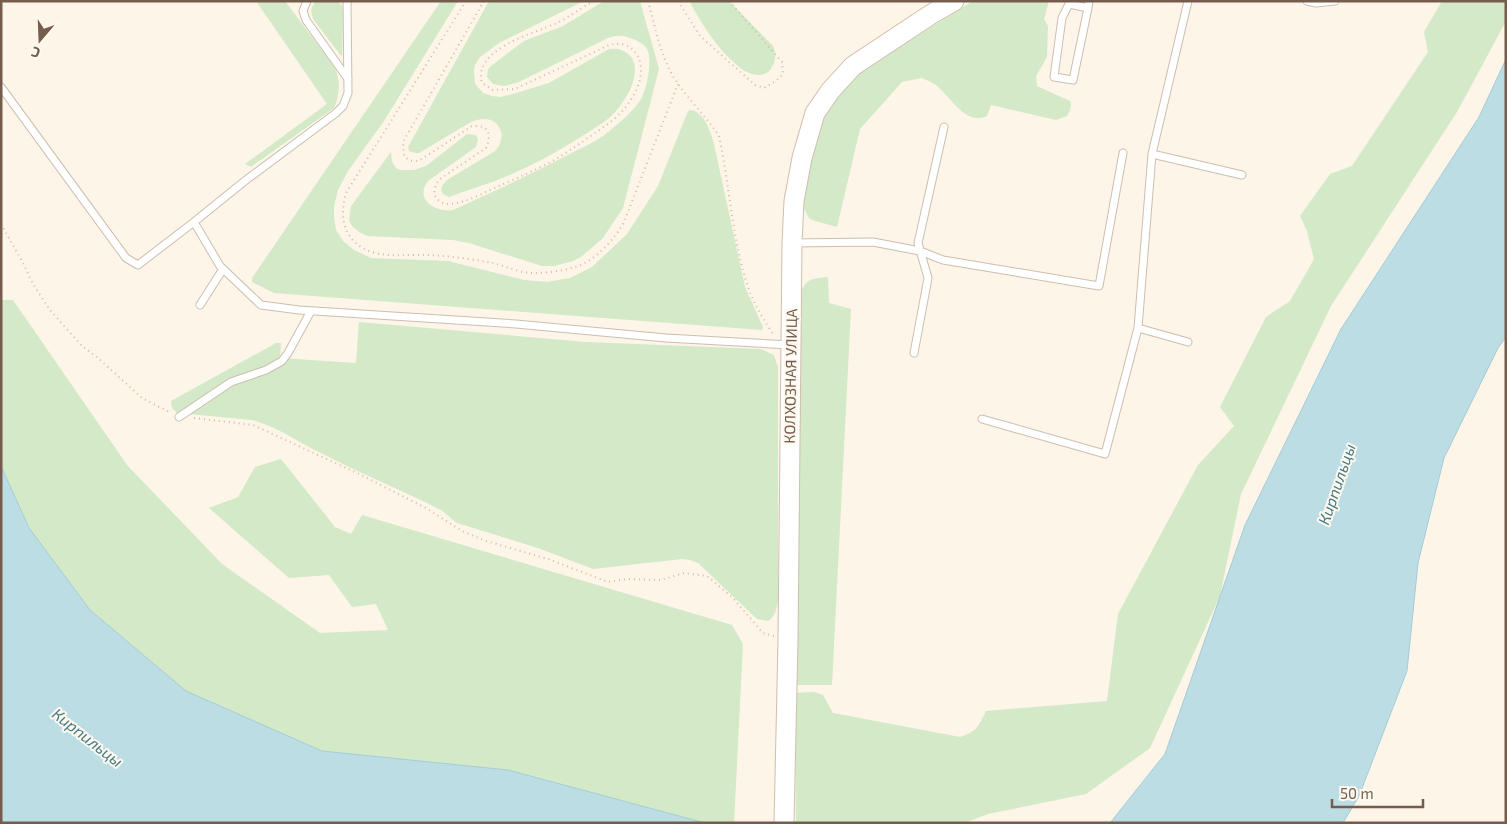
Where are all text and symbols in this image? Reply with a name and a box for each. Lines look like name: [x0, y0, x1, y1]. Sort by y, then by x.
north arrow: [15, 15, 65, 65]
text: С: [29, 43, 42, 62]
street label: КОЛХОЗНАЯ УЛИЦА: [780, 308, 800, 444]
water label: Кирпильцы: [1313, 441, 1359, 527]
water label: Кирпильцы: [49, 704, 127, 770]
scale bar: [1332, 776, 1423, 808]
text: 50 m: [1340, 784, 1374, 802]

